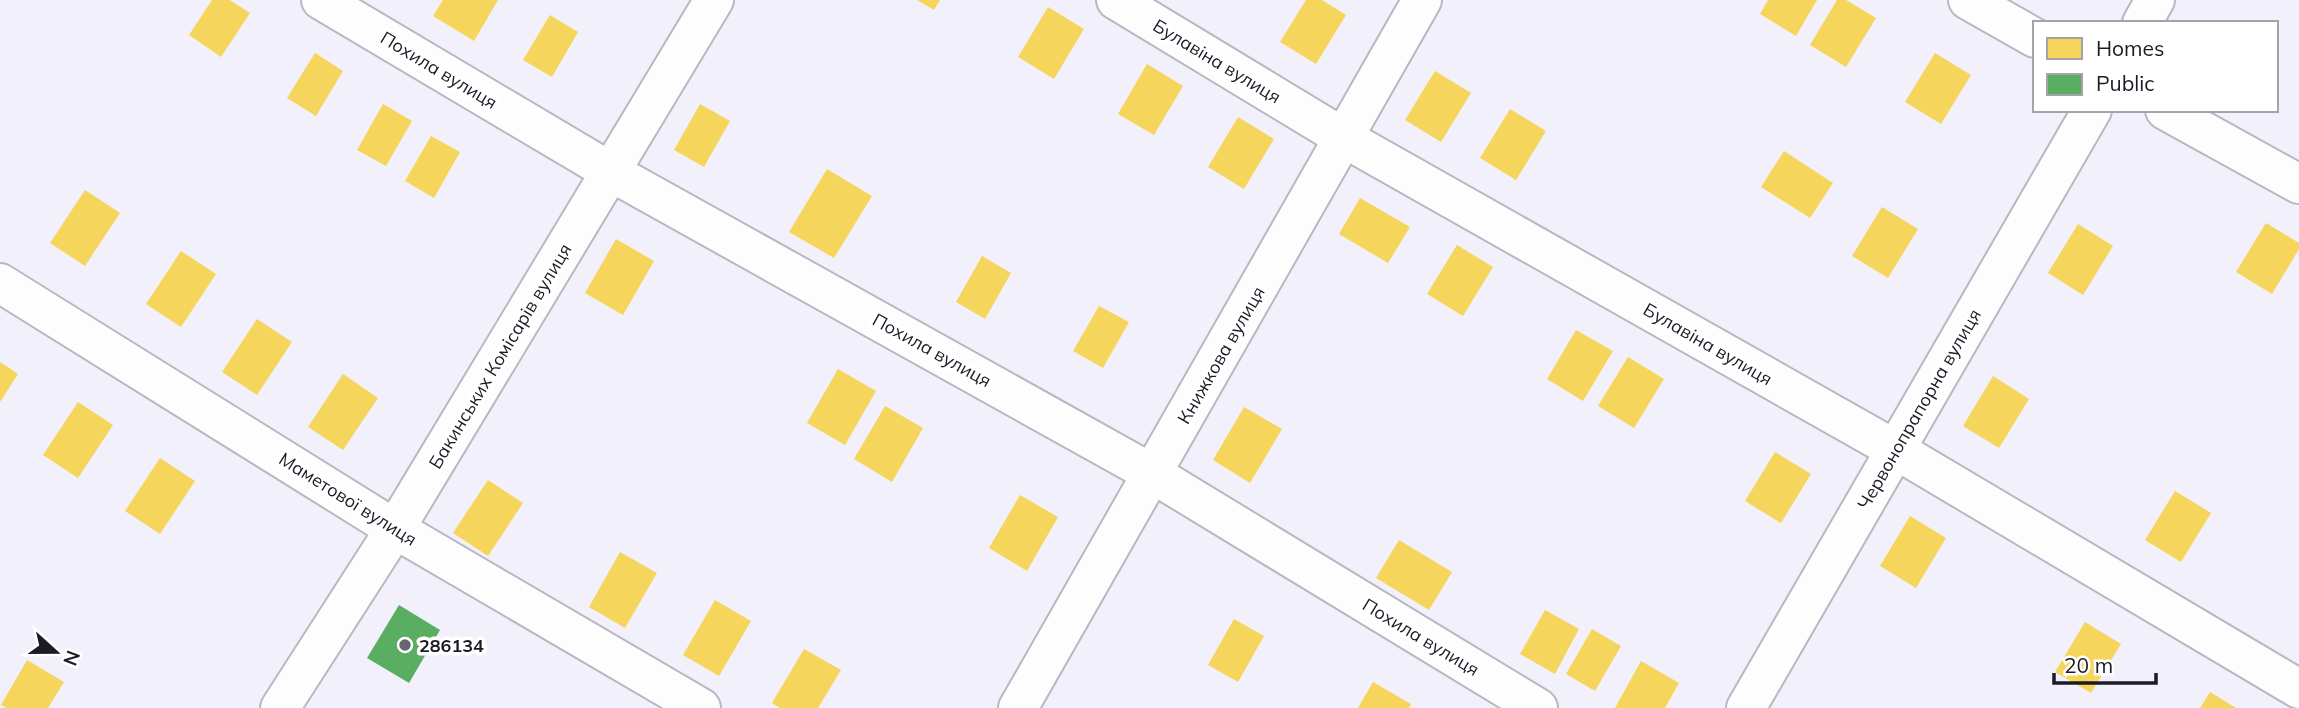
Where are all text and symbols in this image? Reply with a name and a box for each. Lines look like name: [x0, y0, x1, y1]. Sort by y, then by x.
street label: Булавіна вулиця: [1149, 14, 1285, 108]
legend: [2033, 21, 2278, 112]
street label: Похила вулиця: [376, 26, 502, 114]
text: Homes: [2096, 35, 2164, 61]
text: Public: [2096, 70, 2155, 96]
street label: Бакинських Комісарів вулиця: [424, 239, 576, 473]
street label: Книжкова вулиця: [1172, 282, 1270, 428]
street label: Булавіна вулиця: [1639, 298, 1777, 390]
street label: Червонопрапорна вулиця: [1852, 305, 1986, 513]
street label: Похила вулиця: [869, 308, 995, 392]
street label: Маметової вулиця: [275, 447, 421, 551]
street label: Похила вулиця: [1358, 593, 1484, 681]
north arrow: [21, 617, 91, 687]
place label: 286134: [419, 634, 484, 657]
marker: 286134: [397, 637, 413, 653]
scale bar: [2054, 642, 2156, 686]
text: N: [58, 647, 86, 669]
text: 20 m: [2064, 652, 2113, 678]

